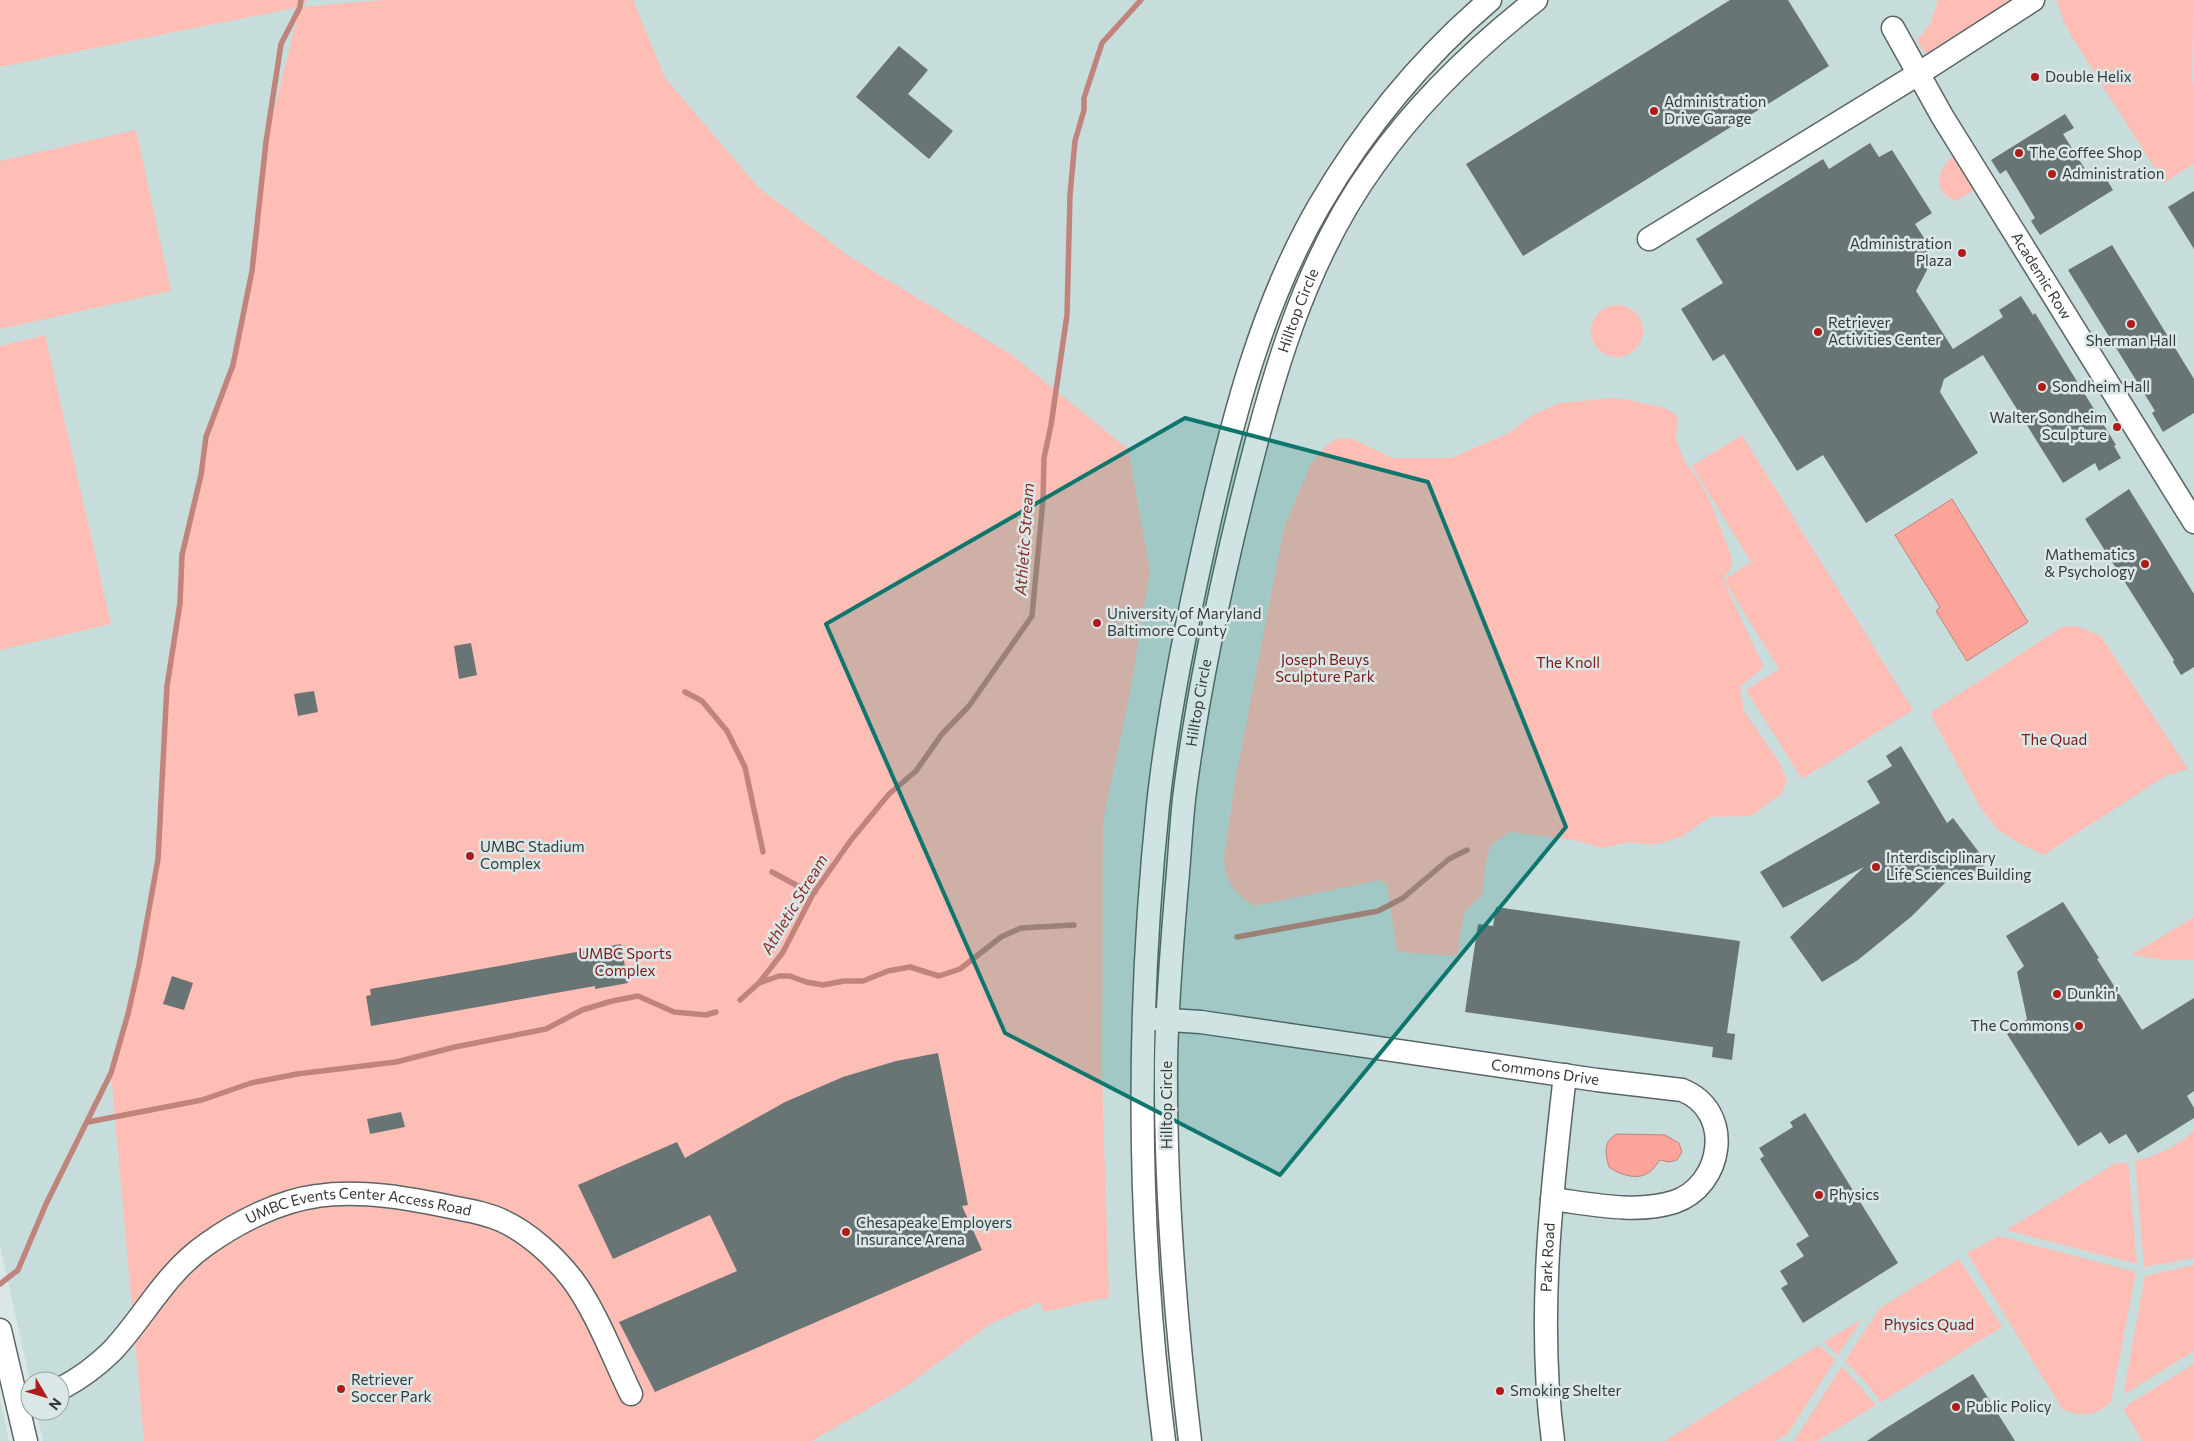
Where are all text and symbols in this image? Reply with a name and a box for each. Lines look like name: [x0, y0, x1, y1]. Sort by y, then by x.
place label: Double Helix: [2045, 67, 2132, 85]
marker: Double Helix: [2029, 71, 2041, 83]
place label: Administration Drive Garage: [1664, 92, 1766, 127]
marker: Administration Drive Garage: [1648, 105, 1660, 117]
place label: The Coffee Shop: [2029, 143, 2142, 161]
marker: The Coffee Shop: [2013, 147, 2025, 159]
place label: Administration: [2062, 164, 2164, 182]
marker: Administration: [2046, 168, 2058, 180]
street label: Academic Row: [2008, 228, 2076, 322]
place label: Administration Plaza: [1850, 234, 1952, 269]
marker: Administration Plaza: [1956, 247, 1968, 259]
street label: Hilltop Circle: [1273, 265, 1322, 355]
place label: Retriever Activities Center: [1828, 313, 1941, 348]
marker: Sherman Hall: [2125, 318, 2137, 330]
marker: Retriever Activities Center: [1812, 326, 1824, 338]
place label: Sherman Hall: [2086, 331, 2176, 349]
place label: Sondheim Hall: [2052, 377, 2150, 395]
marker: Sondheim Hall: [2036, 381, 2048, 393]
place label: Walter Sondheim Sculpture: [1990, 408, 2107, 443]
marker: Walter Sondheim Sculpture: [2111, 421, 2123, 433]
water label: Athletic Stream: [1010, 482, 1037, 597]
place label: Mathematics & Psychology: [2044, 545, 2135, 580]
marker: Mathematics & Psychology: [2139, 558, 2151, 570]
place label: University of Maryland Baltimore County: [1107, 604, 1261, 639]
marker: University of Maryland Baltimore County: [1091, 617, 1103, 629]
park label: Joseph Beuys Sculpture Park: [1275, 650, 1375, 685]
park label: The Knoll: [1536, 653, 1600, 671]
street label: Hilltop Circle: [1181, 657, 1214, 748]
park label: The Quad: [2021, 730, 2087, 748]
place label: UMBC Stadium Complex: [480, 837, 585, 872]
place label: Interdisciplinary Life Sciences Building: [1886, 848, 2031, 883]
marker: UMBC Stadium Complex: [464, 850, 476, 862]
water label: Athletic Stream: [756, 851, 831, 958]
marker: Interdisciplinary Life Sciences Building: [1870, 861, 1882, 873]
park label: UMBC Sports Complex: [578, 944, 672, 979]
place label: Dunkin': [2067, 984, 2119, 1002]
marker: Dunkin': [2051, 988, 2063, 1000]
place label: The Commons: [1970, 1016, 2069, 1034]
marker: The Commons: [2073, 1020, 2085, 1032]
street label: Commons Drive: [1490, 1055, 1601, 1088]
street label: Hilltop Circle: [1157, 1061, 1175, 1149]
street label: UMBC Events Center Access Road: [242, 1184, 473, 1227]
place label: Physics: [1829, 1185, 1880, 1203]
marker: Physics: [1813, 1189, 1825, 1201]
place label: Chesapeake Employers Insurance Arena: [856, 1213, 1012, 1248]
street label: Park Road: [1536, 1222, 1558, 1292]
marker: Chesapeake Employers Insurance Arena: [840, 1226, 852, 1238]
park label: Physics Quad: [1884, 1315, 1974, 1333]
place label: Retriever Soccer Park: [351, 1370, 432, 1405]
north arrow: [20, 1371, 70, 1421]
place label: Smoking Shelter: [1510, 1381, 1622, 1399]
marker: Retriever Soccer Park: [335, 1383, 347, 1395]
marker: Smoking Shelter: [1494, 1385, 1506, 1397]
text: N: [46, 1395, 66, 1414]
place label: Public Policy: [1966, 1397, 2052, 1415]
marker: Public Policy: [1950, 1401, 1962, 1413]

